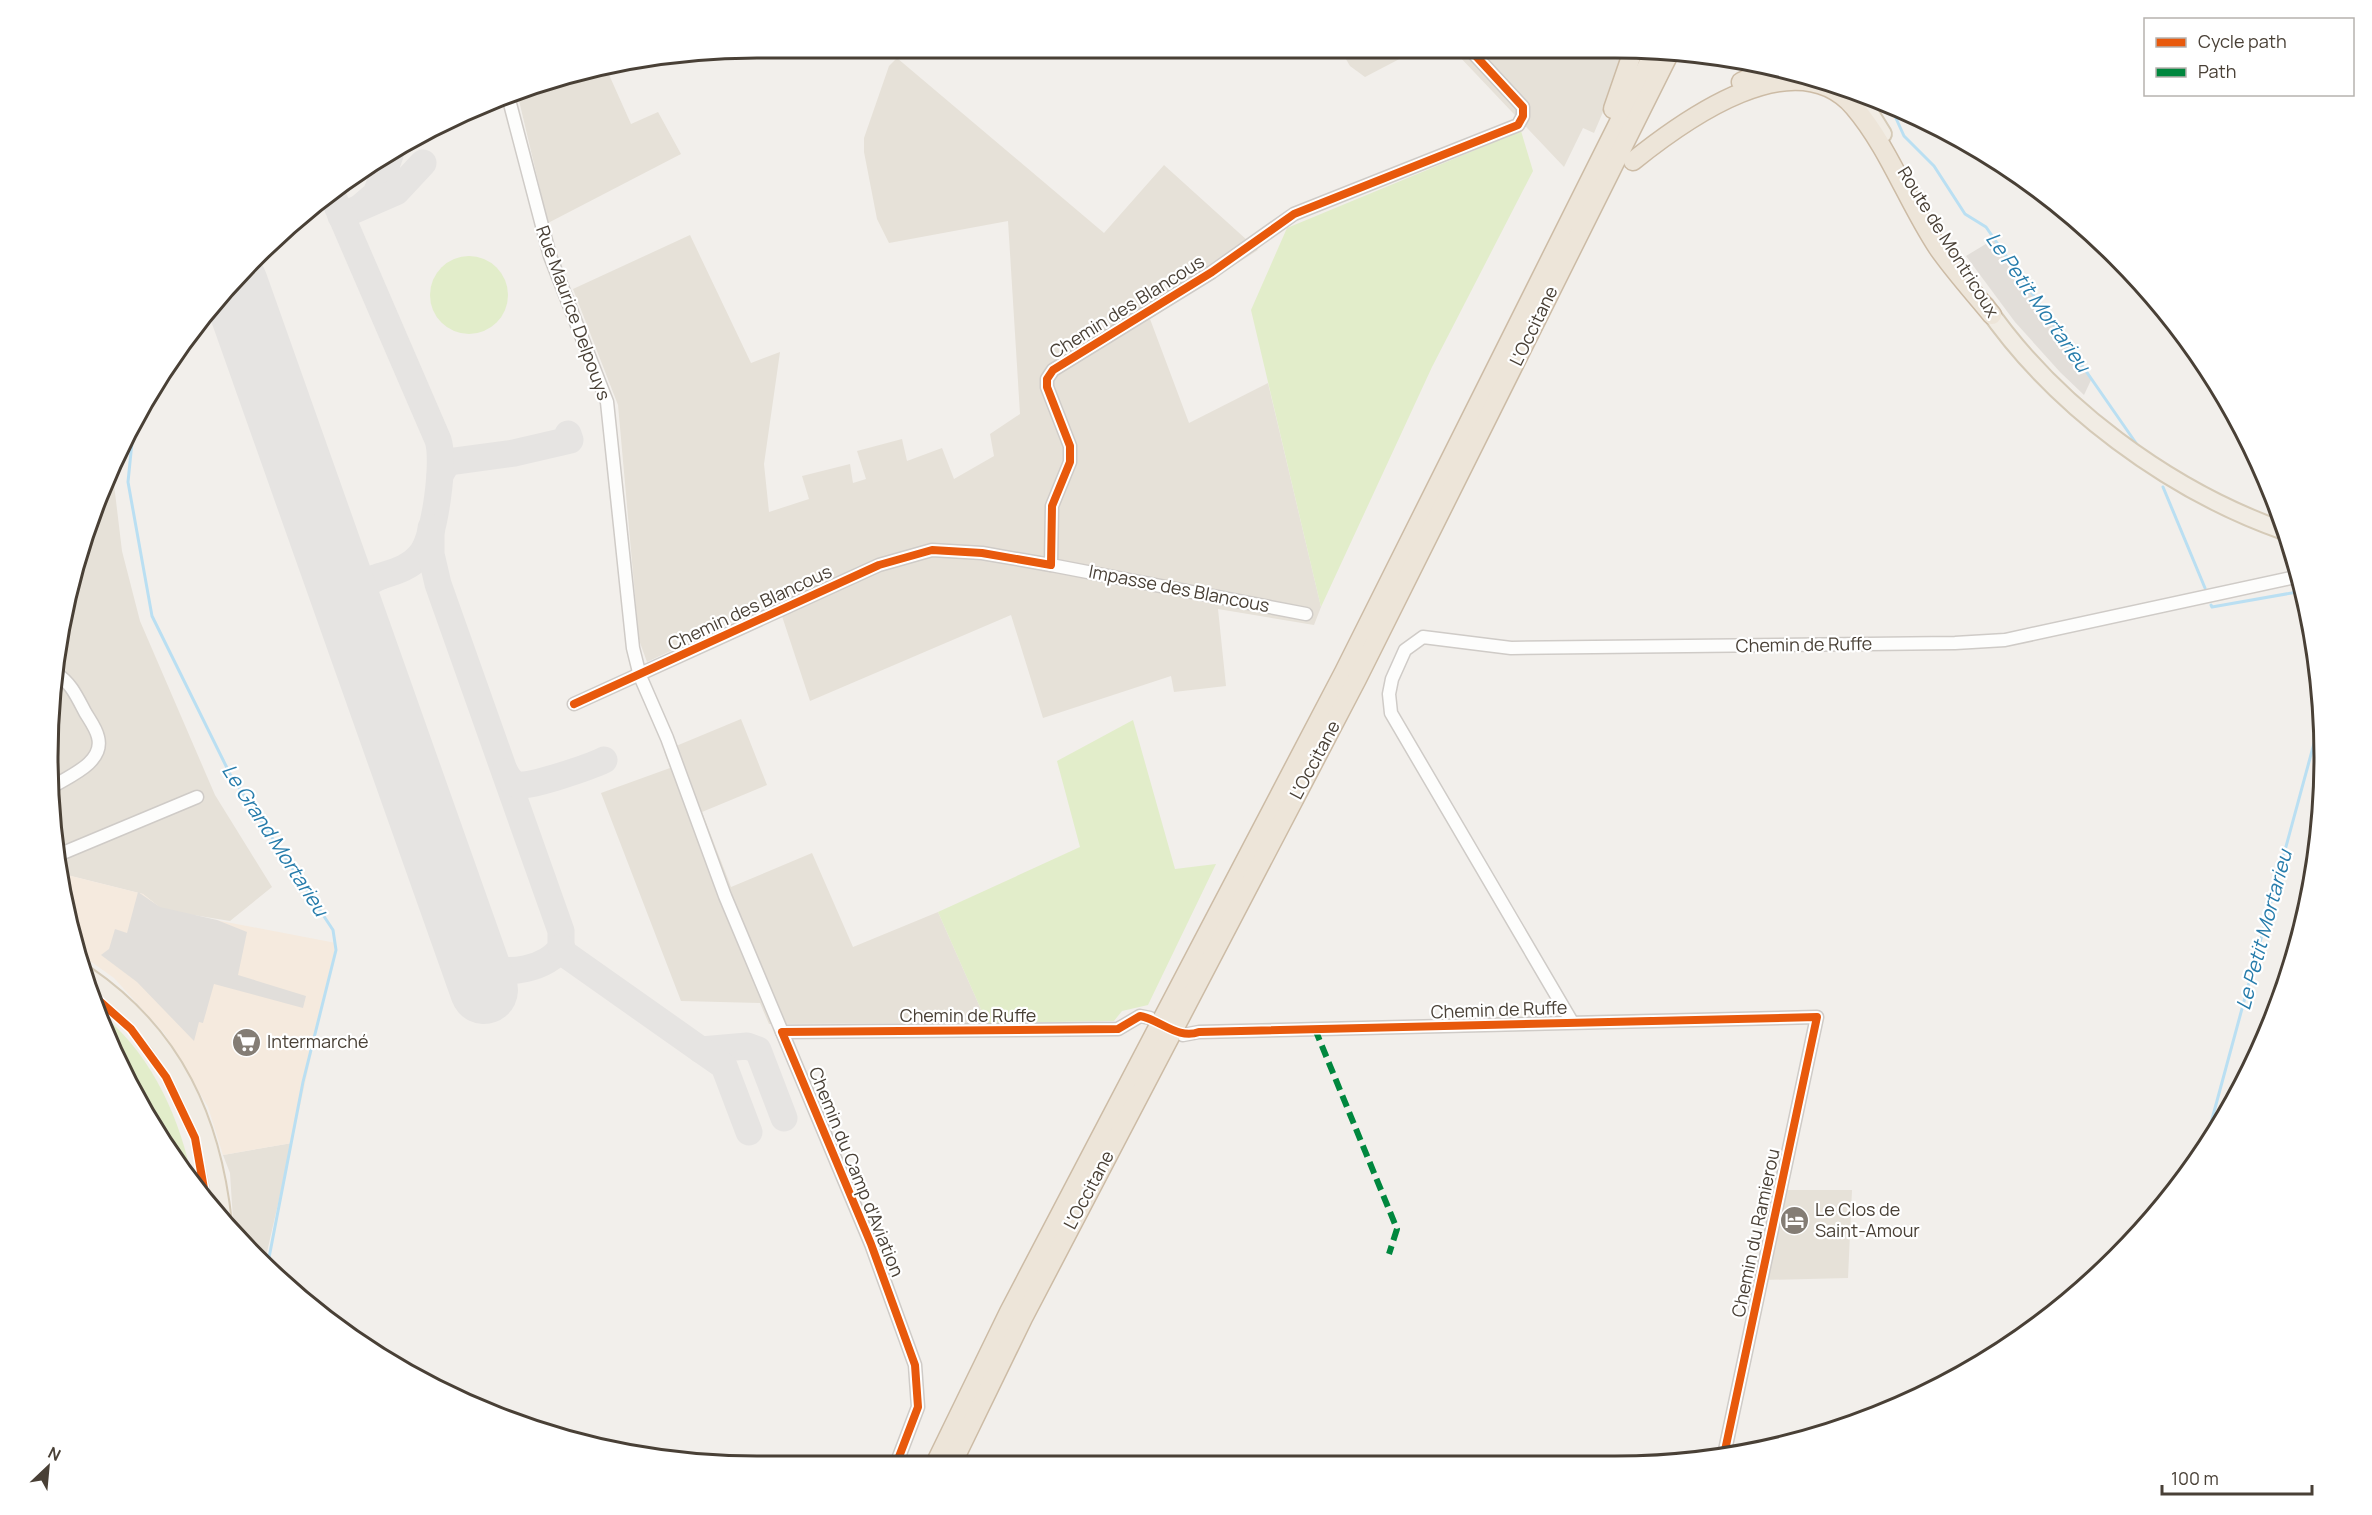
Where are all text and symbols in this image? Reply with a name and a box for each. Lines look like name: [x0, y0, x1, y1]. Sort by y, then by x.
legend: [2144, 18, 2354, 96]
text: Cycle path: [2198, 29, 2287, 53]
text: Path: [2198, 59, 2236, 83]
street label: Route de Montricoux: [1893, 162, 2005, 322]
street label: Rue Maurice Delpouys: [531, 222, 617, 403]
water label: Le Petit Mortarieu: [1980, 227, 2098, 379]
street label: Chemin des Blancous: [1045, 249, 1208, 364]
street label: L'Occitane: [1503, 282, 1563, 369]
street label: Chemin des Blancous: [664, 559, 835, 656]
street label: Impasse des Blancous: [1087, 559, 1272, 617]
street label: Chemin de Ruffe: [1736, 631, 1872, 657]
street label: L'Occitane: [1283, 716, 1345, 803]
water label: Le Grand Mortarieu: [216, 759, 336, 923]
water label: Le Petit Mortarieu: [2229, 845, 2298, 1013]
street label: Chemin de Ruffe: [1430, 995, 1568, 1023]
street label: Chemin de Ruffe: [900, 1003, 1036, 1027]
supermarket icon: Intermarché: [230, 1026, 262, 1058]
place label: Intermarché: [267, 1029, 369, 1053]
street label: Chemin du Camp d'Aviation: [804, 1063, 910, 1280]
street label: L'Occitane: [1057, 1146, 1119, 1233]
street label: Chemin du Ramierou: [1725, 1146, 1785, 1319]
place label: Le Clos de Saint-Amour: [1815, 1197, 1920, 1242]
hotel icon: Le Clos de Saint-Amour: [1778, 1204, 1810, 1236]
north arrow: [18, 1437, 78, 1497]
text: N: [45, 1441, 65, 1466]
scale bar: [2162, 1458, 2312, 1496]
text: 100 m: [2171, 1466, 2219, 1490]

